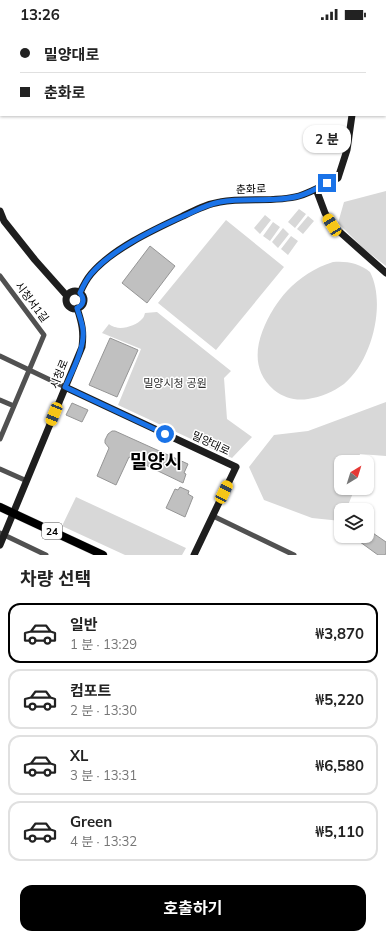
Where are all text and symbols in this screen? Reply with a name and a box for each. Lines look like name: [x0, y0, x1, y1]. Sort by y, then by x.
text: 13:26: [20, 5, 60, 24]
text: 밀양대로: [44, 45, 99, 64]
text: 춘화로: [44, 83, 85, 102]
callout: 2 분: [303, 125, 351, 153]
text: 2 분: [315, 131, 339, 147]
route end: [318, 174, 336, 192]
street label: 춘화로: [236, 181, 266, 197]
car: [321, 212, 343, 238]
street label: 시청서1길: [12, 279, 52, 325]
street label: 시청로: [47, 357, 71, 391]
park label: 밀양시청 공원: [143, 376, 207, 390]
car: [44, 401, 64, 427]
route start: [156, 425, 174, 443]
street label: 밀양대로: [190, 428, 232, 458]
district label: 밀양시: [130, 449, 182, 473]
north arrow: [334, 455, 374, 495]
map controls: [334, 455, 374, 543]
car: [213, 479, 235, 505]
button: layers: [334, 503, 374, 543]
road number: 24: [42, 523, 62, 539]
text: 차량 선택: [20, 567, 91, 590]
icon: car: [22, 615, 58, 651]
text: 일반: [70, 615, 98, 634]
text: ₩3,870: [315, 624, 364, 643]
text: 1 분 · 13:29: [70, 636, 137, 652]
icon: car: [22, 681, 58, 717]
text: 컴포트: [70, 681, 111, 700]
text: ₩5,220: [315, 690, 364, 709]
text: 2 분 · 13:30: [70, 702, 137, 718]
text: XL: [70, 746, 88, 765]
icon: car: [22, 747, 58, 783]
text: ₩6,580: [315, 756, 364, 775]
text: 3 분 · 13:31: [70, 767, 137, 783]
text: Green: [70, 812, 112, 831]
icon: car: [22, 813, 58, 849]
text: ₩5,110: [315, 822, 364, 841]
text: 4 분 · 13:32: [70, 833, 137, 849]
button: 호출하기: [20, 885, 366, 931]

